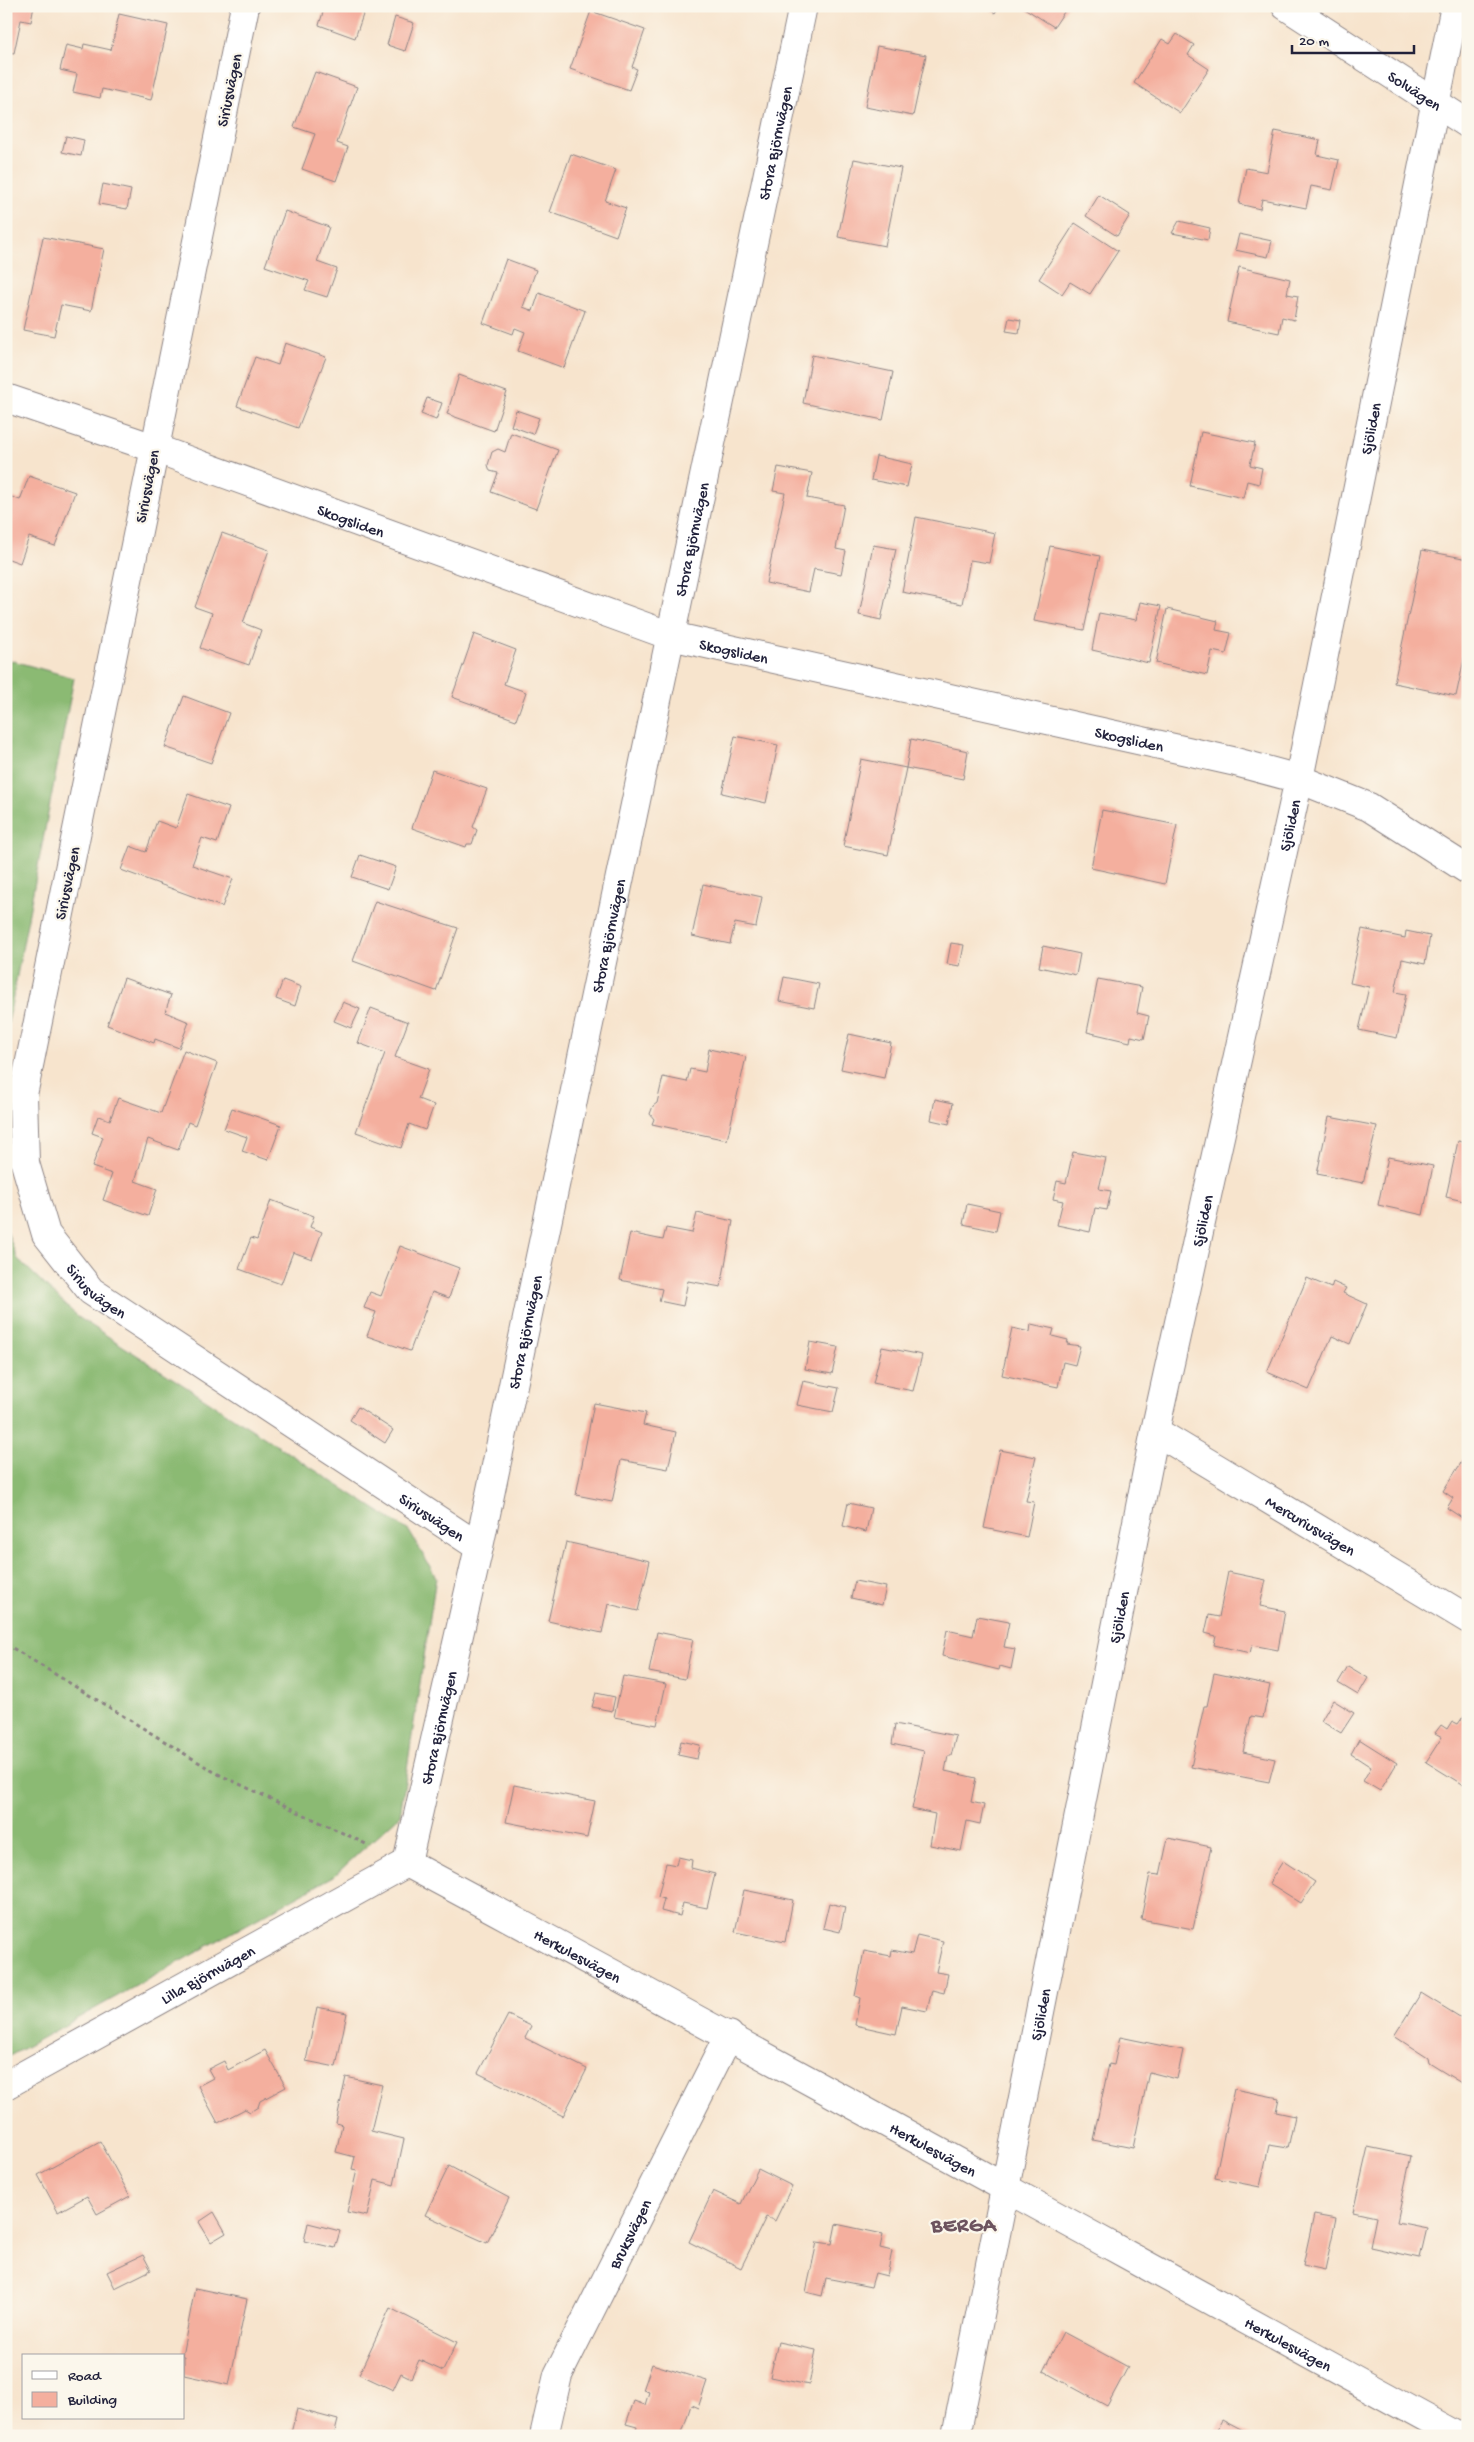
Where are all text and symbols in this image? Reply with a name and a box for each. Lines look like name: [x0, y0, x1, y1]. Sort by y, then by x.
scale bar: [1292, 22, 1414, 54]
text: 20 m: [1299, 33, 1329, 51]
street label: Siriusvägen: [214, 52, 249, 129]
street label: Solvägen: [1383, 68, 1444, 117]
street label: Stora Björnvägen: [756, 84, 799, 202]
street label: Sjöliden: [1359, 401, 1388, 457]
street label: Siriusvägen: [133, 448, 166, 525]
street label: Stora Björnvägen: [673, 481, 716, 599]
street label: Skogsliden: [314, 502, 387, 544]
street label: Skogsliden: [697, 637, 770, 670]
street label: Skogsliden: [1092, 725, 1165, 759]
street label: Sjöliden: [1277, 798, 1307, 854]
street label: Siriusvägen: [52, 845, 87, 922]
street label: Stora Björnvägen: [590, 877, 632, 995]
street label: Sjöliden: [1190, 1193, 1220, 1249]
street label: Siriusvägen: [60, 1261, 129, 1325]
street label: Stora Björnvägen: [506, 1273, 549, 1391]
street label: Siriusvägen: [394, 1491, 467, 1548]
street label: Mercuriusvägen: [1261, 1493, 1358, 1562]
street label: Sjöliden: [1107, 1590, 1136, 1645]
street label: Stora Björnvägen: [419, 1669, 464, 1787]
street label: Herkulesvägen: [529, 1927, 623, 1989]
street label: Lilla Björnvägen: [159, 1943, 260, 2010]
street label: Sjöliden: [1029, 1987, 1057, 2043]
street label: Herkulesvägen: [885, 2120, 979, 2183]
street label: Bruksvägen: [606, 2197, 658, 2274]
district label: BERGA: [930, 2215, 997, 2240]
street label: Herkulesvägen: [1240, 2315, 1334, 2378]
legend: [22, 2354, 185, 2420]
text: Road: [68, 2368, 102, 2386]
text: Building: [67, 2392, 117, 2410]

